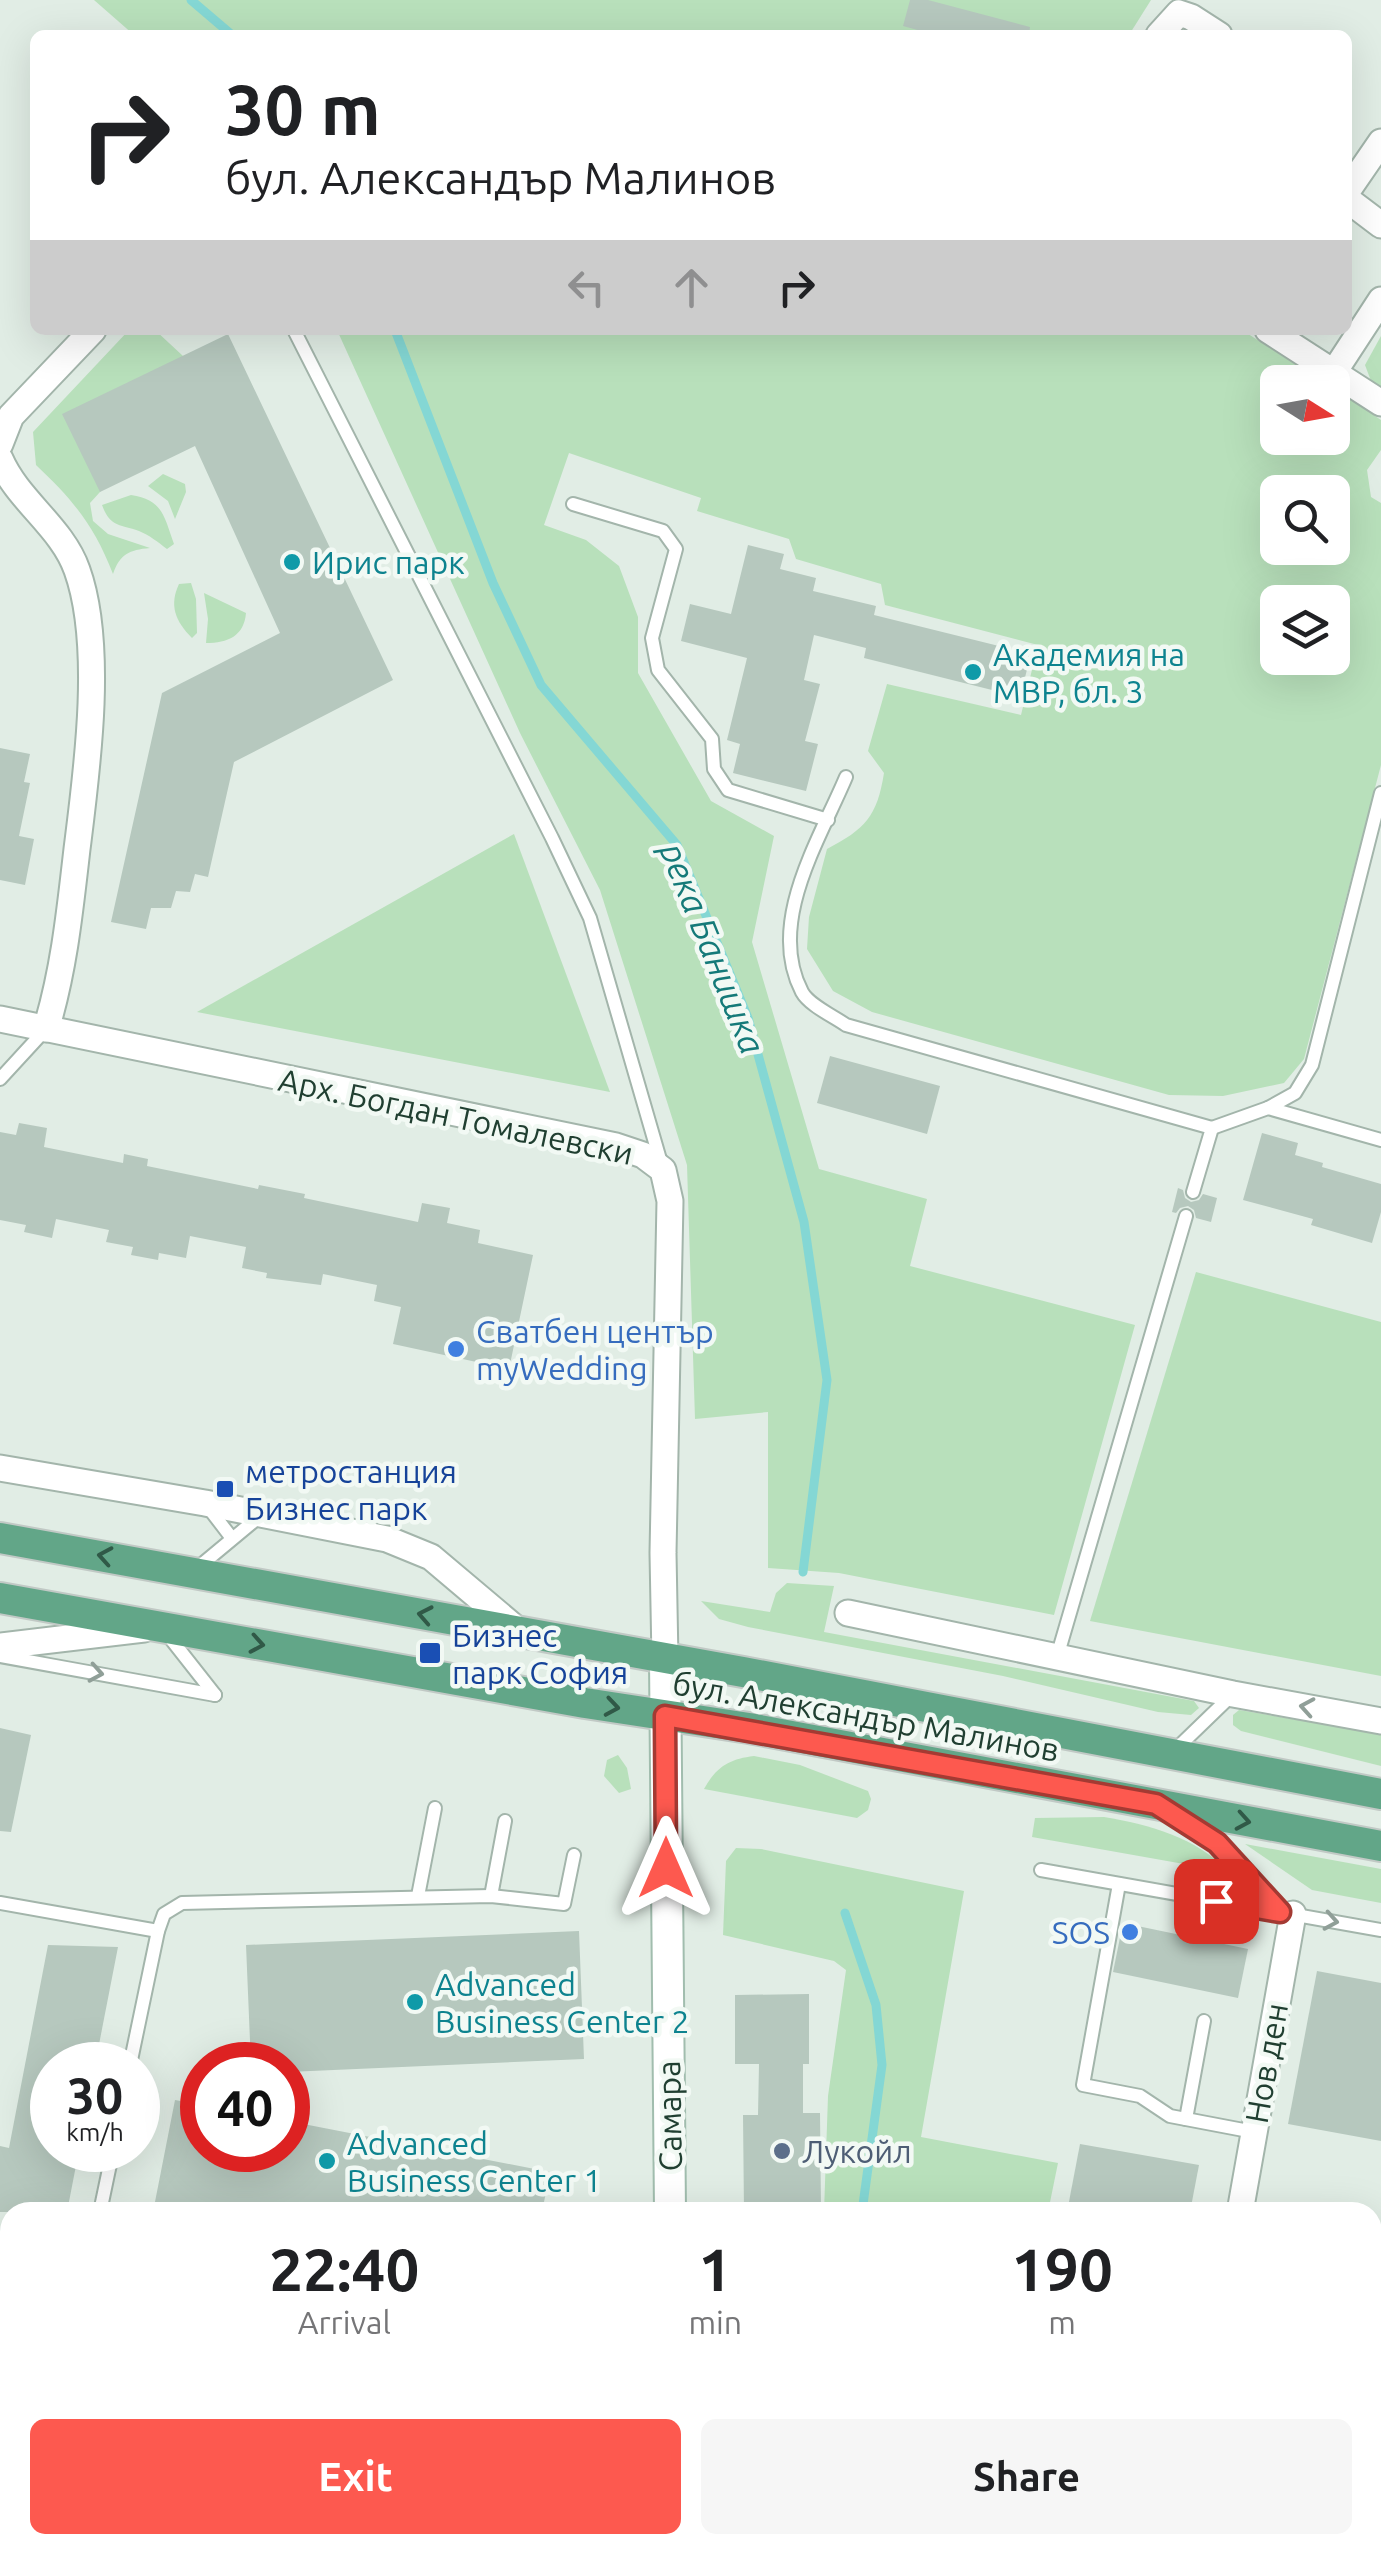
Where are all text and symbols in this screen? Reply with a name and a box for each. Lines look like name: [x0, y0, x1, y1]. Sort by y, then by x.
icon: right: [60, 70, 190, 200]
text: 30 m: [225, 70, 381, 148]
text: бул. Александър Малинов: [225, 152, 776, 203]
icon: left: [559, 260, 614, 315]
icon: ahead: [664, 260, 719, 315]
icon: right: [769, 260, 824, 315]
north arrow: [1260, 365, 1350, 455]
map controls: [1260, 365, 1350, 675]
button: search: [1260, 475, 1350, 565]
place label: Ирис парк: [312, 544, 465, 580]
marker: Ирис парк: [281, 551, 303, 573]
button: layers: [1260, 585, 1350, 675]
place label: Академия на МВР, бл. 3: [993, 636, 1185, 709]
marker: Академия на МВР, бл. 3: [962, 661, 984, 683]
water label: река Банишка: [652, 836, 773, 1059]
street label: Арх. Богдан Томалевски: [276, 1061, 636, 1171]
place label: Сватбен център myWedding: [476, 1313, 714, 1386]
marker: Сватбен център myWedding: [445, 1338, 467, 1360]
place label: метростанция Бизнес парк: [245, 1453, 457, 1526]
marker: метростанция Бизнес парк: [214, 1478, 236, 1500]
one-way arrow: [97, 1546, 114, 1567]
one-way arrow: [417, 1605, 433, 1626]
place label: Бизнес парк София: [452, 1617, 628, 1690]
one-way arrow: [249, 1633, 266, 1654]
marker: Бизнес парк София: [417, 1640, 443, 1666]
one-way arrow: [88, 1662, 104, 1683]
street label: бул. Александър Малинов: [670, 1664, 1062, 1768]
one-way arrow: [604, 1696, 620, 1717]
one-way arrow: [1299, 1697, 1315, 1718]
one-way arrow: [1235, 1809, 1252, 1830]
position arrow: [614, 1816, 718, 1920]
pin: [1174, 1859, 1259, 1944]
icon: arrive: [1189, 1874, 1244, 1929]
one-way arrow: [1322, 1910, 1339, 1931]
place label: SOS: [1052, 1914, 1110, 1950]
marker: SOS: [1119, 1921, 1141, 1943]
place label: Advanced Business Center 2: [435, 1966, 690, 2039]
marker: Advanced Business Center 2: [404, 1991, 426, 2013]
street label: Нов ден: [1238, 2000, 1294, 2126]
speed limit sign: 40: [180, 2042, 310, 2172]
street label: Самара: [650, 2060, 688, 2172]
text: 30: [67, 2067, 123, 2123]
text: km/h: [66, 2118, 124, 2146]
place label: Advanced Business Center 1: [347, 2125, 602, 2198]
place label: Лукойл: [802, 2133, 912, 2169]
marker: Лукойл: [771, 2140, 793, 2162]
marker: Advanced Business Center 1: [316, 2150, 338, 2172]
text: 22:40: [269, 2235, 419, 2302]
text: 1: [698, 2235, 732, 2302]
text: 190: [1011, 2235, 1113, 2302]
text: Arrival: [298, 2304, 391, 2340]
text: min: [688, 2304, 742, 2340]
text: m: [1048, 2304, 1076, 2340]
button: Exit: [30, 2419, 681, 2534]
button: Share: [701, 2419, 1352, 2534]

